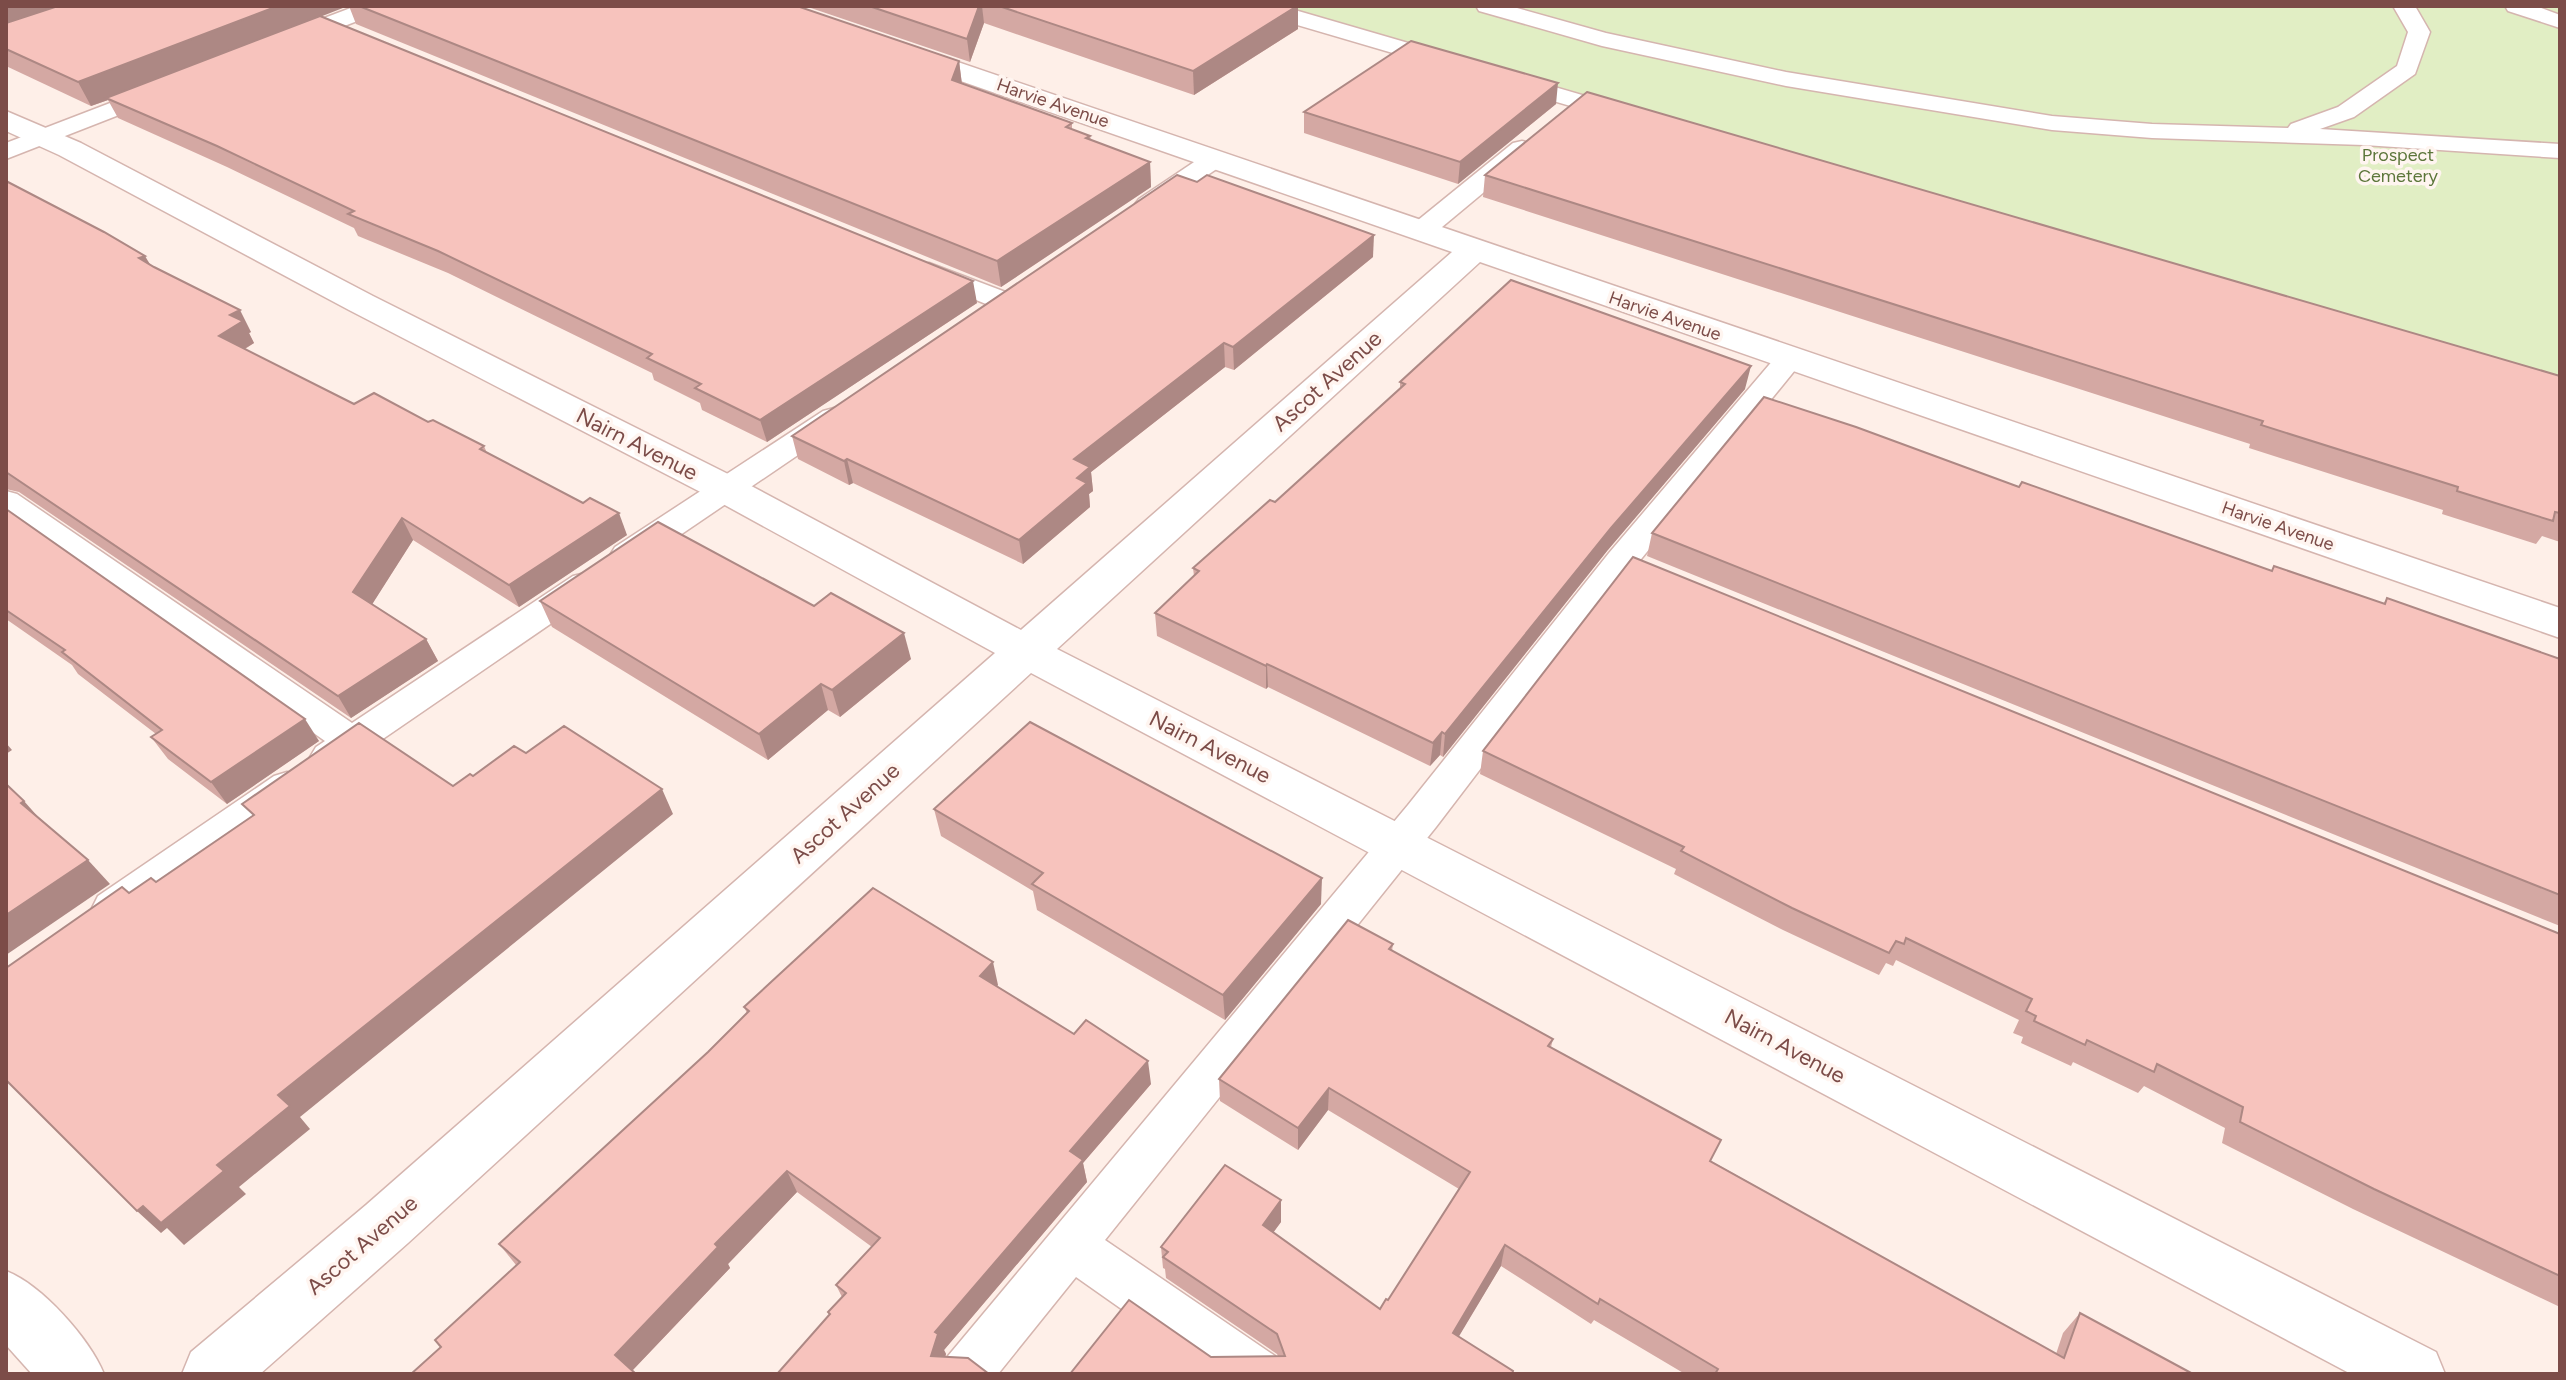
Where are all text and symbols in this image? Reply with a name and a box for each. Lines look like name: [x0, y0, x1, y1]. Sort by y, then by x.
street label: Harvie Avenue: [994, 73, 1112, 133]
park label: Prospect Cemetery: [2358, 144, 2439, 187]
street label: Harvie Avenue: [1606, 286, 1724, 346]
street label: Ascot Avenue: [1267, 325, 1387, 437]
street label: Nairn Avenue: [572, 402, 702, 486]
street label: Harvie Avenue: [2219, 496, 2337, 556]
street label: Nairn Avenue: [1145, 705, 1275, 789]
street label: Ascot Avenue: [785, 757, 905, 869]
street label: Nairn Avenue: [1720, 1003, 1850, 1089]
street label: Ascot Avenue: [301, 1190, 423, 1300]

